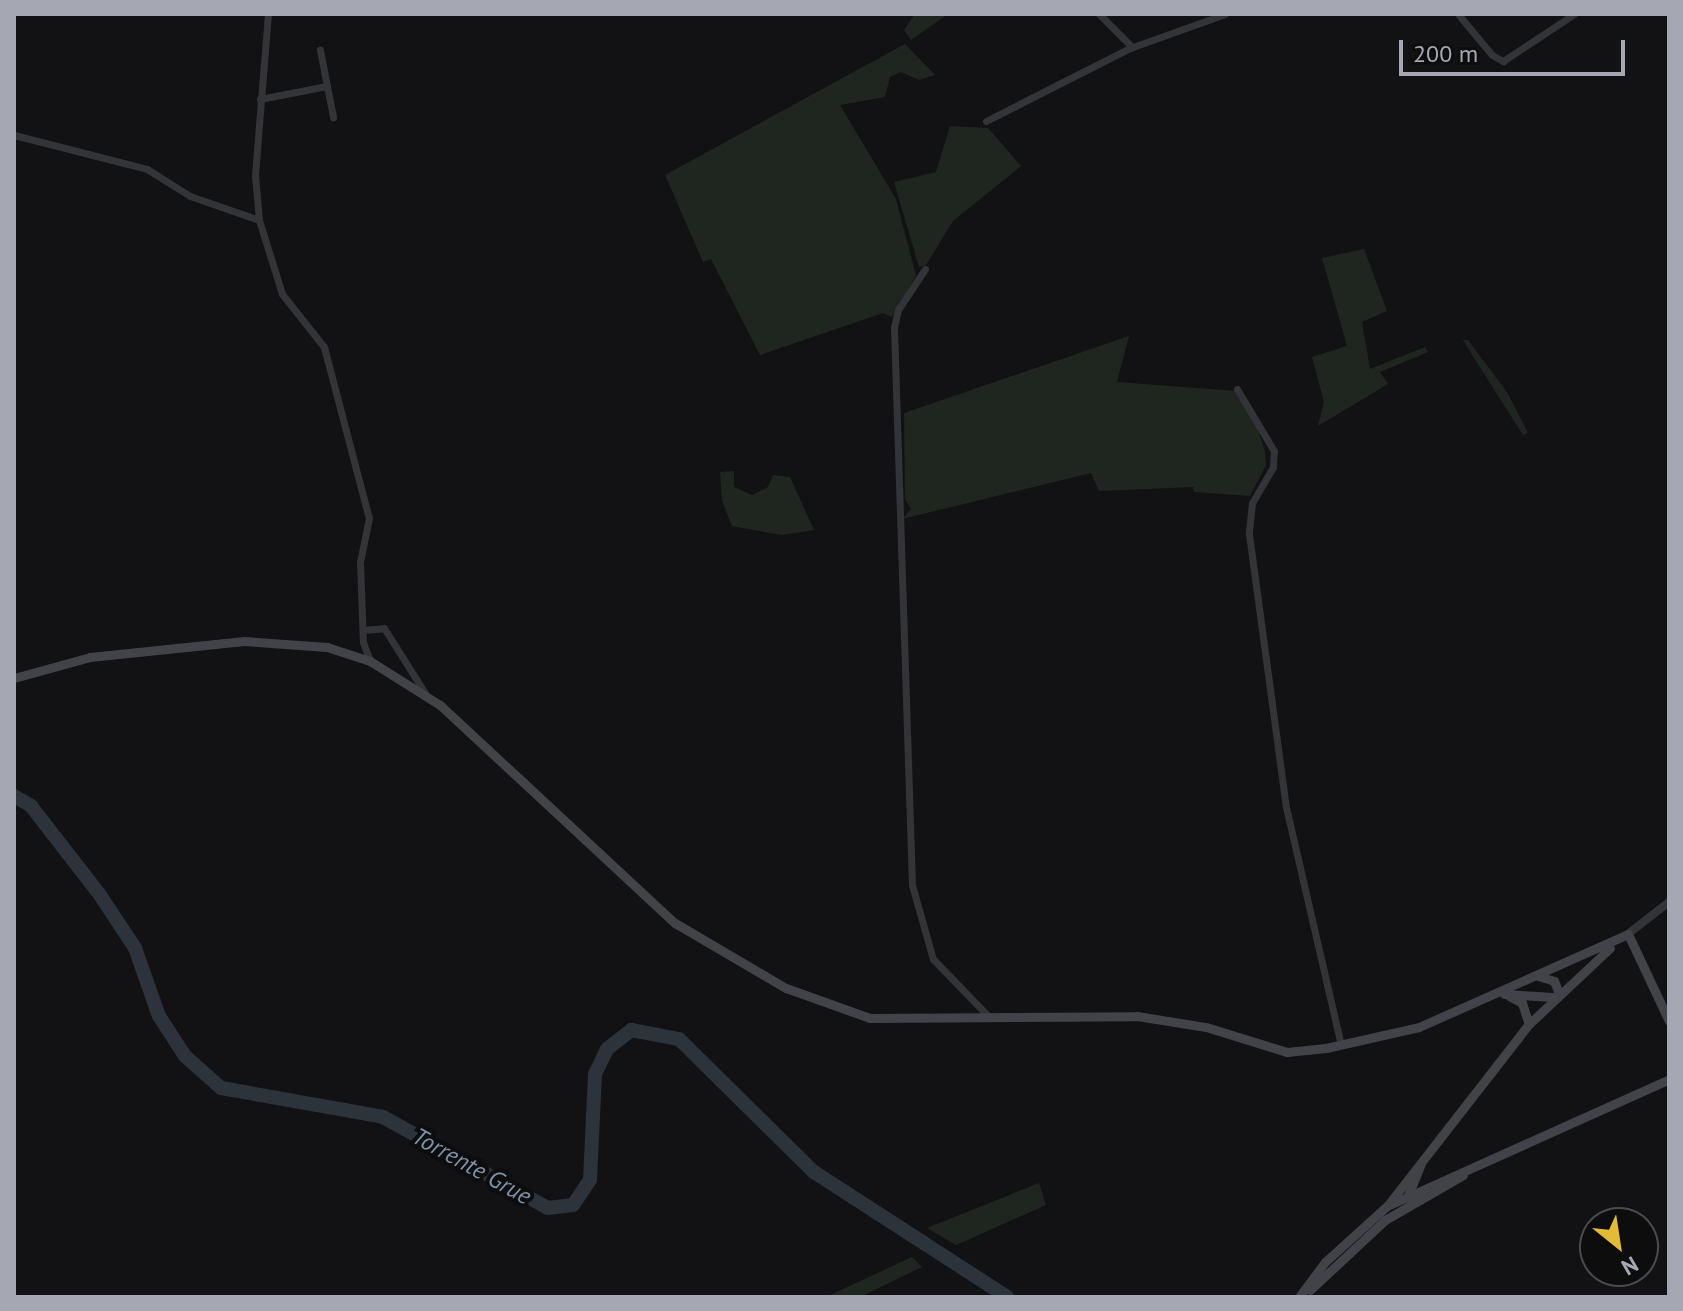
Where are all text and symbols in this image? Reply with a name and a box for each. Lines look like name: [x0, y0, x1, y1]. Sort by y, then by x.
scale bar: [1403, 24, 1629, 74]
text: 200 m: [1413, 38, 1478, 69]
water label: Torrente Grue: [407, 1121, 537, 1211]
north arrow: [1579, 1207, 1659, 1287]
text: N: [1617, 1250, 1643, 1282]

